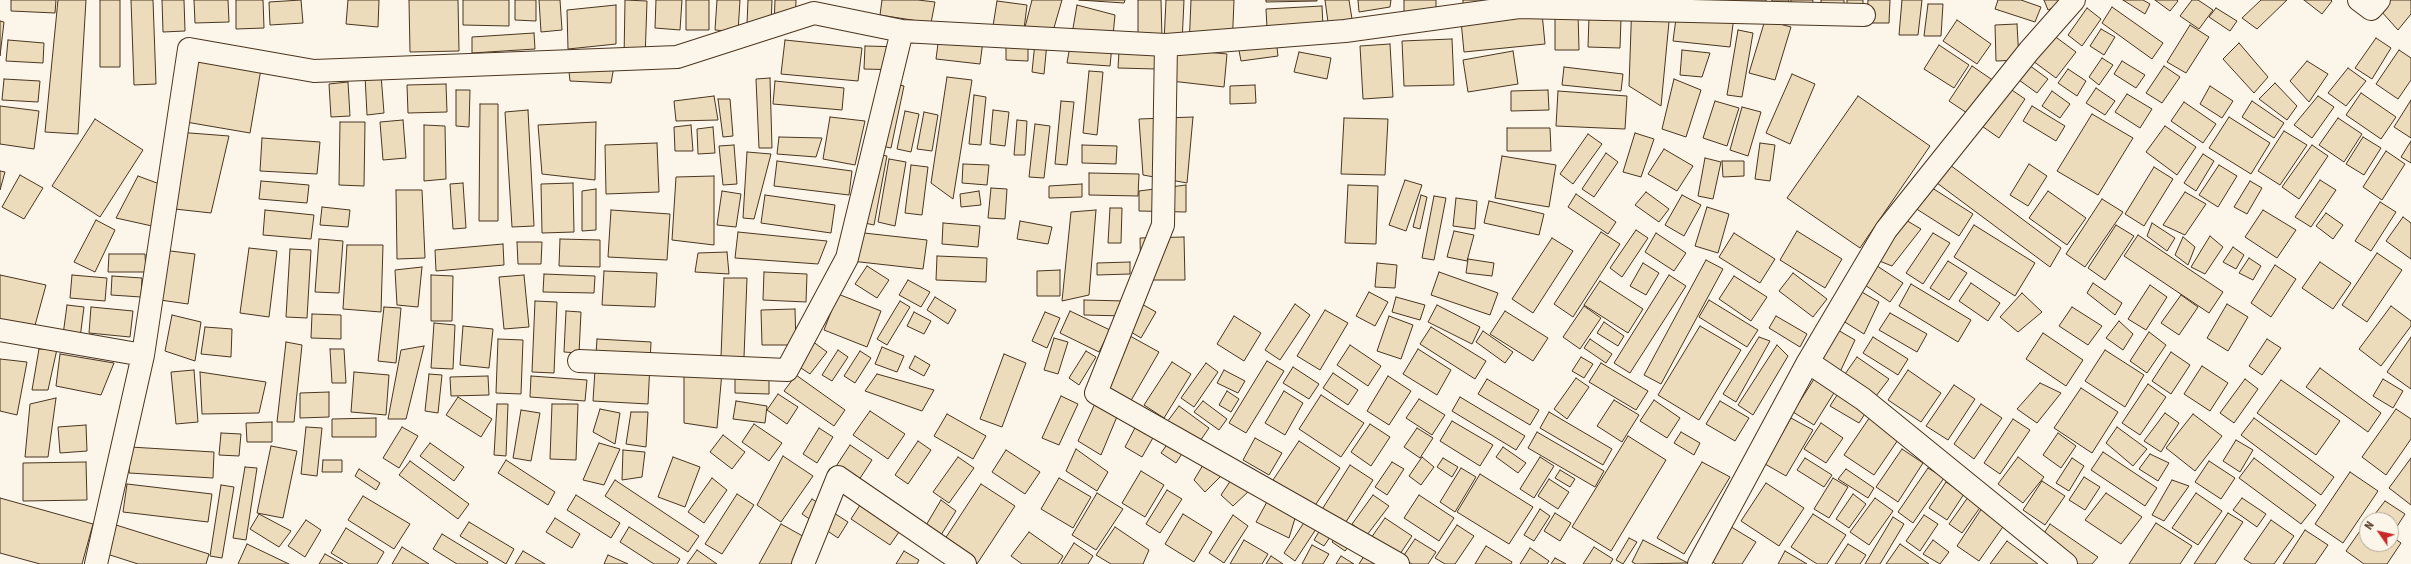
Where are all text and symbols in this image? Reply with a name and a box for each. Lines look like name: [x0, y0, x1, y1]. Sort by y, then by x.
north arrow: [2359, 512, 2399, 552]
text: N: [2361, 518, 2378, 533]

